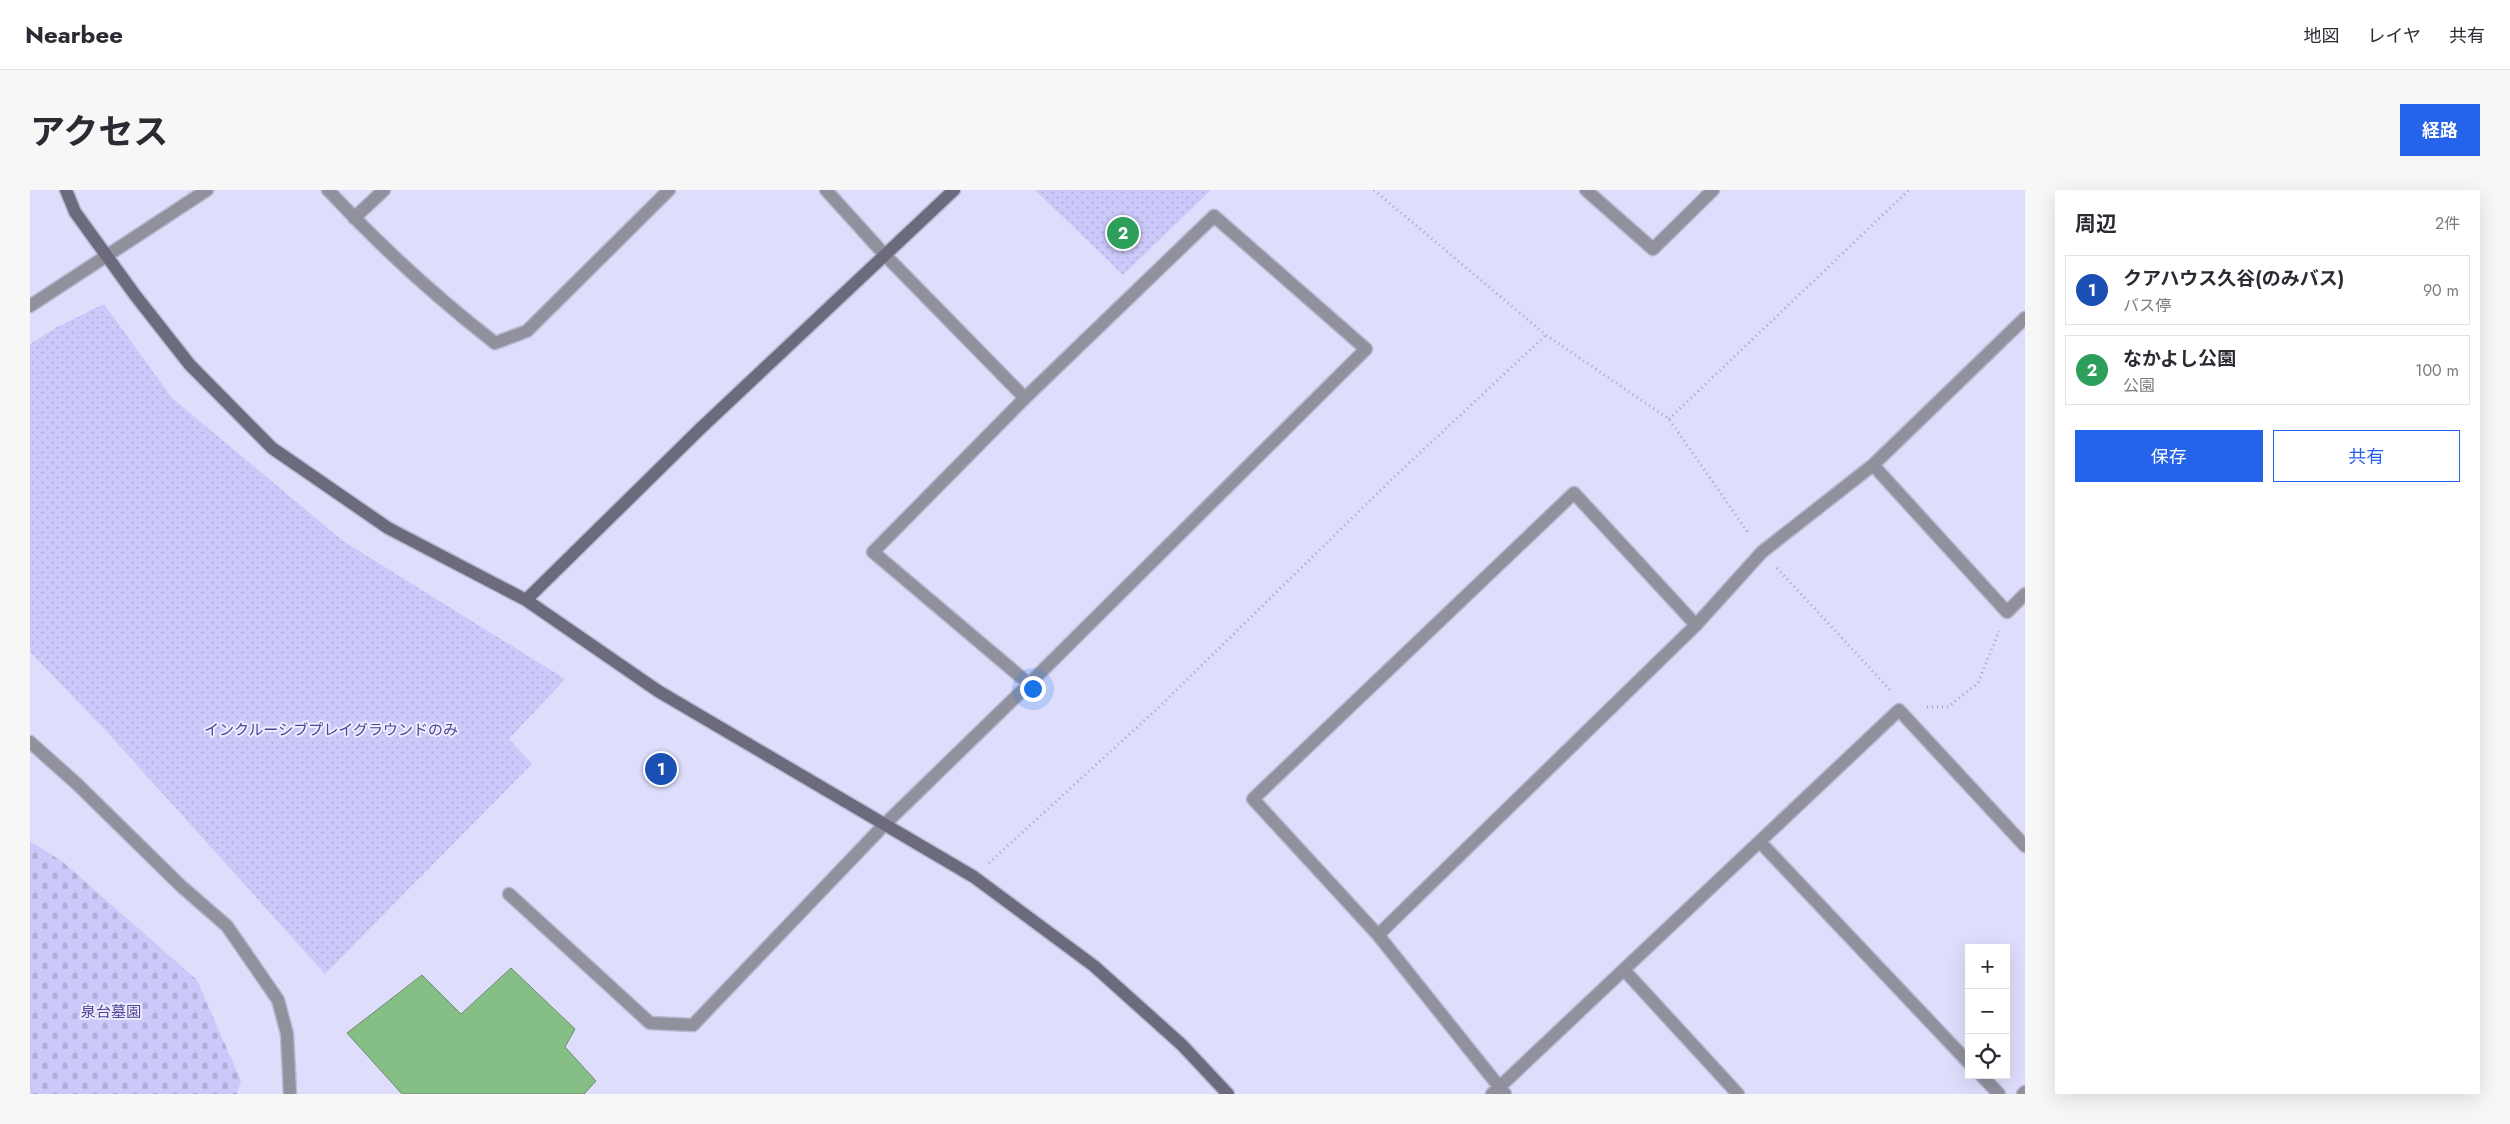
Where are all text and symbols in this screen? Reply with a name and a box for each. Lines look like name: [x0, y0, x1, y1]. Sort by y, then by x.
text: Nearbee: [25, 17, 123, 52]
text: 地図: [2304, 23, 2340, 49]
text: レイヤ: [2368, 23, 2421, 49]
text: 共有: [2449, 23, 2485, 49]
button: 経路: [2400, 104, 2480, 156]
text: アクセス: [30, 107, 168, 157]
text: 周辺: [2075, 209, 2117, 239]
text: 2件: [2435, 212, 2460, 235]
pin: 2: [1107, 214, 1139, 252]
text: クアハウス久谷(のみバス): [2123, 265, 2344, 292]
text: 1: [2088, 279, 2096, 302]
text: 90 m: [2423, 279, 2459, 302]
text: バス停: [2123, 294, 2171, 317]
text: なかよし公園: [2123, 345, 2236, 372]
text: 2: [2087, 359, 2097, 382]
text: 100 m: [2415, 359, 2459, 382]
text: 公園: [2123, 374, 2155, 397]
button: 保存: [2075, 430, 2263, 482]
button: 共有: [2273, 430, 2460, 482]
your location: [1020, 676, 1046, 702]
park label: インクルーシブプレイグラウンドのみ: [204, 719, 458, 741]
pin: 1: [645, 750, 677, 788]
map controls: [1965, 944, 2010, 1079]
button: +: [1965, 944, 2010, 989]
button: −: [1965, 989, 2010, 1034]
park label: 泉台墓園: [81, 1001, 141, 1023]
button: locate: [1965, 1034, 2010, 1079]

